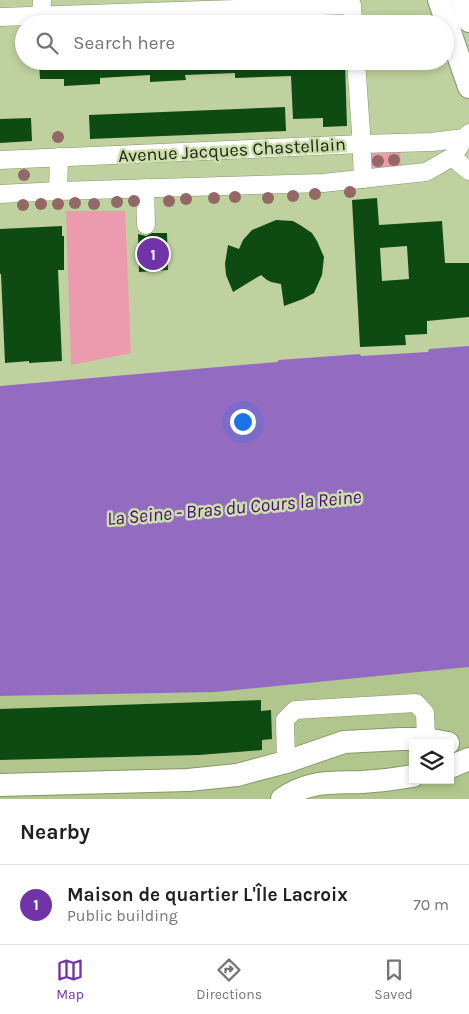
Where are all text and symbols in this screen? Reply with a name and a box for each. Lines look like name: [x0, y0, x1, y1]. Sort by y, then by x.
search box: [15, 15, 454, 70]
icon: search: [33, 29, 61, 57]
text: Search here: [73, 32, 175, 54]
street label: Avenue Jacques Chastellain: [118, 133, 346, 167]
pin: 1: [137, 235, 169, 273]
your location: [230, 409, 256, 435]
water label: La Seine - Bras du Cours la Reine: [106, 486, 362, 530]
map controls: [409, 739, 454, 784]
button: layers: [409, 739, 454, 784]
text: Nearby: [20, 820, 90, 844]
text: Maison de quartier L'Île Lacroix: [67, 884, 348, 906]
text: 1: [33, 895, 39, 914]
text: 70 m: [413, 895, 449, 914]
text: Public building: [67, 906, 178, 925]
tab: Map: [56, 956, 84, 1003]
tab: Directions: [196, 956, 262, 1003]
tab: Saved: [374, 956, 413, 1003]

